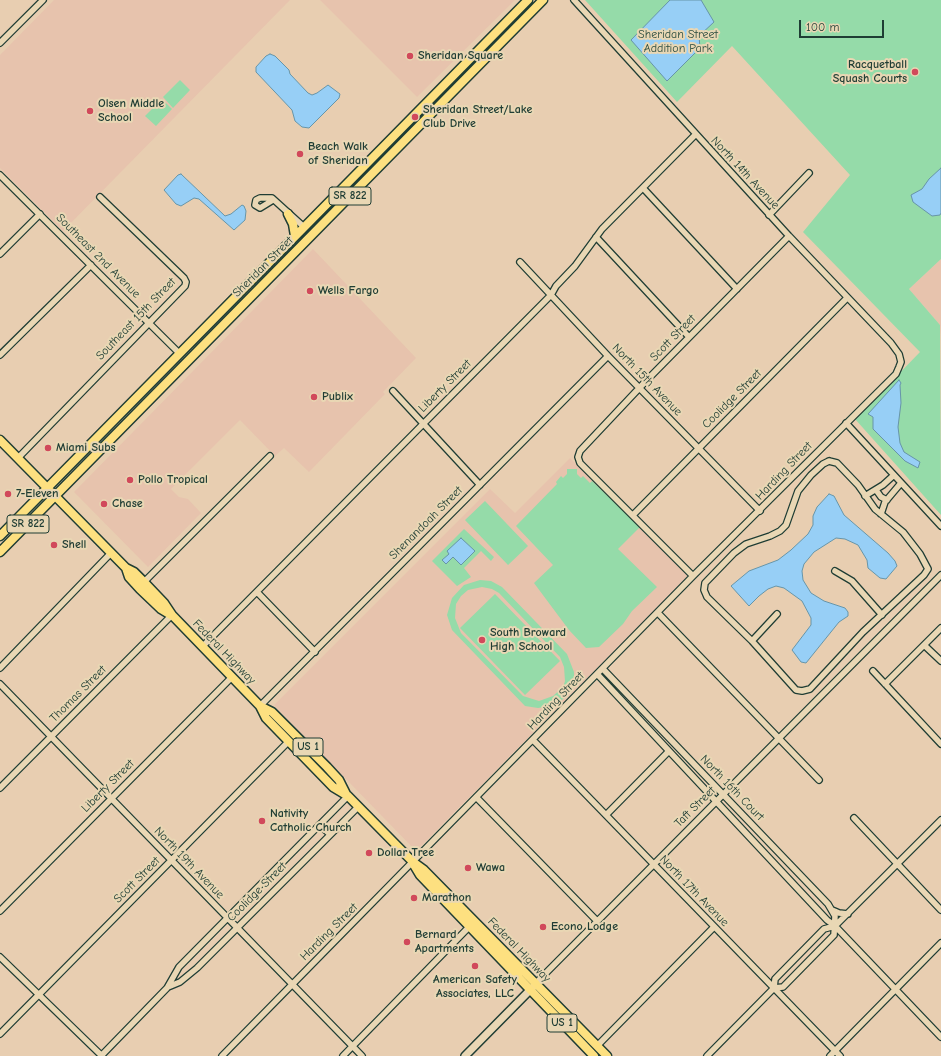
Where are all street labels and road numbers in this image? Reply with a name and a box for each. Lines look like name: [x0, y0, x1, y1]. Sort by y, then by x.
street label: North 14th Avenue: [708, 134, 782, 212]
road number: SR 822: [329, 187, 371, 205]
street label: Southeast 2nd Avenue: [53, 211, 143, 301]
street label: Sheridan Street: [230, 234, 296, 300]
street label: Southeast 15th Street: [93, 275, 179, 363]
street label: Scott Street: [647, 312, 699, 364]
street label: North 15th Avenue: [609, 341, 685, 419]
street label: Liberty Street: [416, 357, 474, 415]
street label: Coolidge Street: [699, 366, 765, 432]
street label: Harding Street: [753, 439, 815, 503]
street label: Shenandoah Street: [386, 483, 466, 563]
road number: SR 822: [7, 515, 49, 533]
street label: Federal Highway: [189, 617, 259, 687]
street label: Thomas Street: [47, 663, 109, 725]
street label: Harding Street: [525, 669, 587, 733]
road number: US 1: [293, 738, 323, 756]
street label: North 16th Court: [697, 752, 767, 824]
street label: Liberty Street: [79, 757, 137, 815]
street label: Taft Street: [671, 783, 719, 831]
street label: North 19th Avenue: [151, 824, 227, 902]
street label: North 17th Avenue: [656, 852, 732, 930]
street label: Scott Street: [111, 854, 163, 906]
street label: Coolidge Street: [224, 859, 290, 925]
street label: Harding Street: [297, 900, 361, 964]
street label: Federal Highway: [484, 915, 554, 985]
road number: US 1: [547, 1014, 577, 1032]

